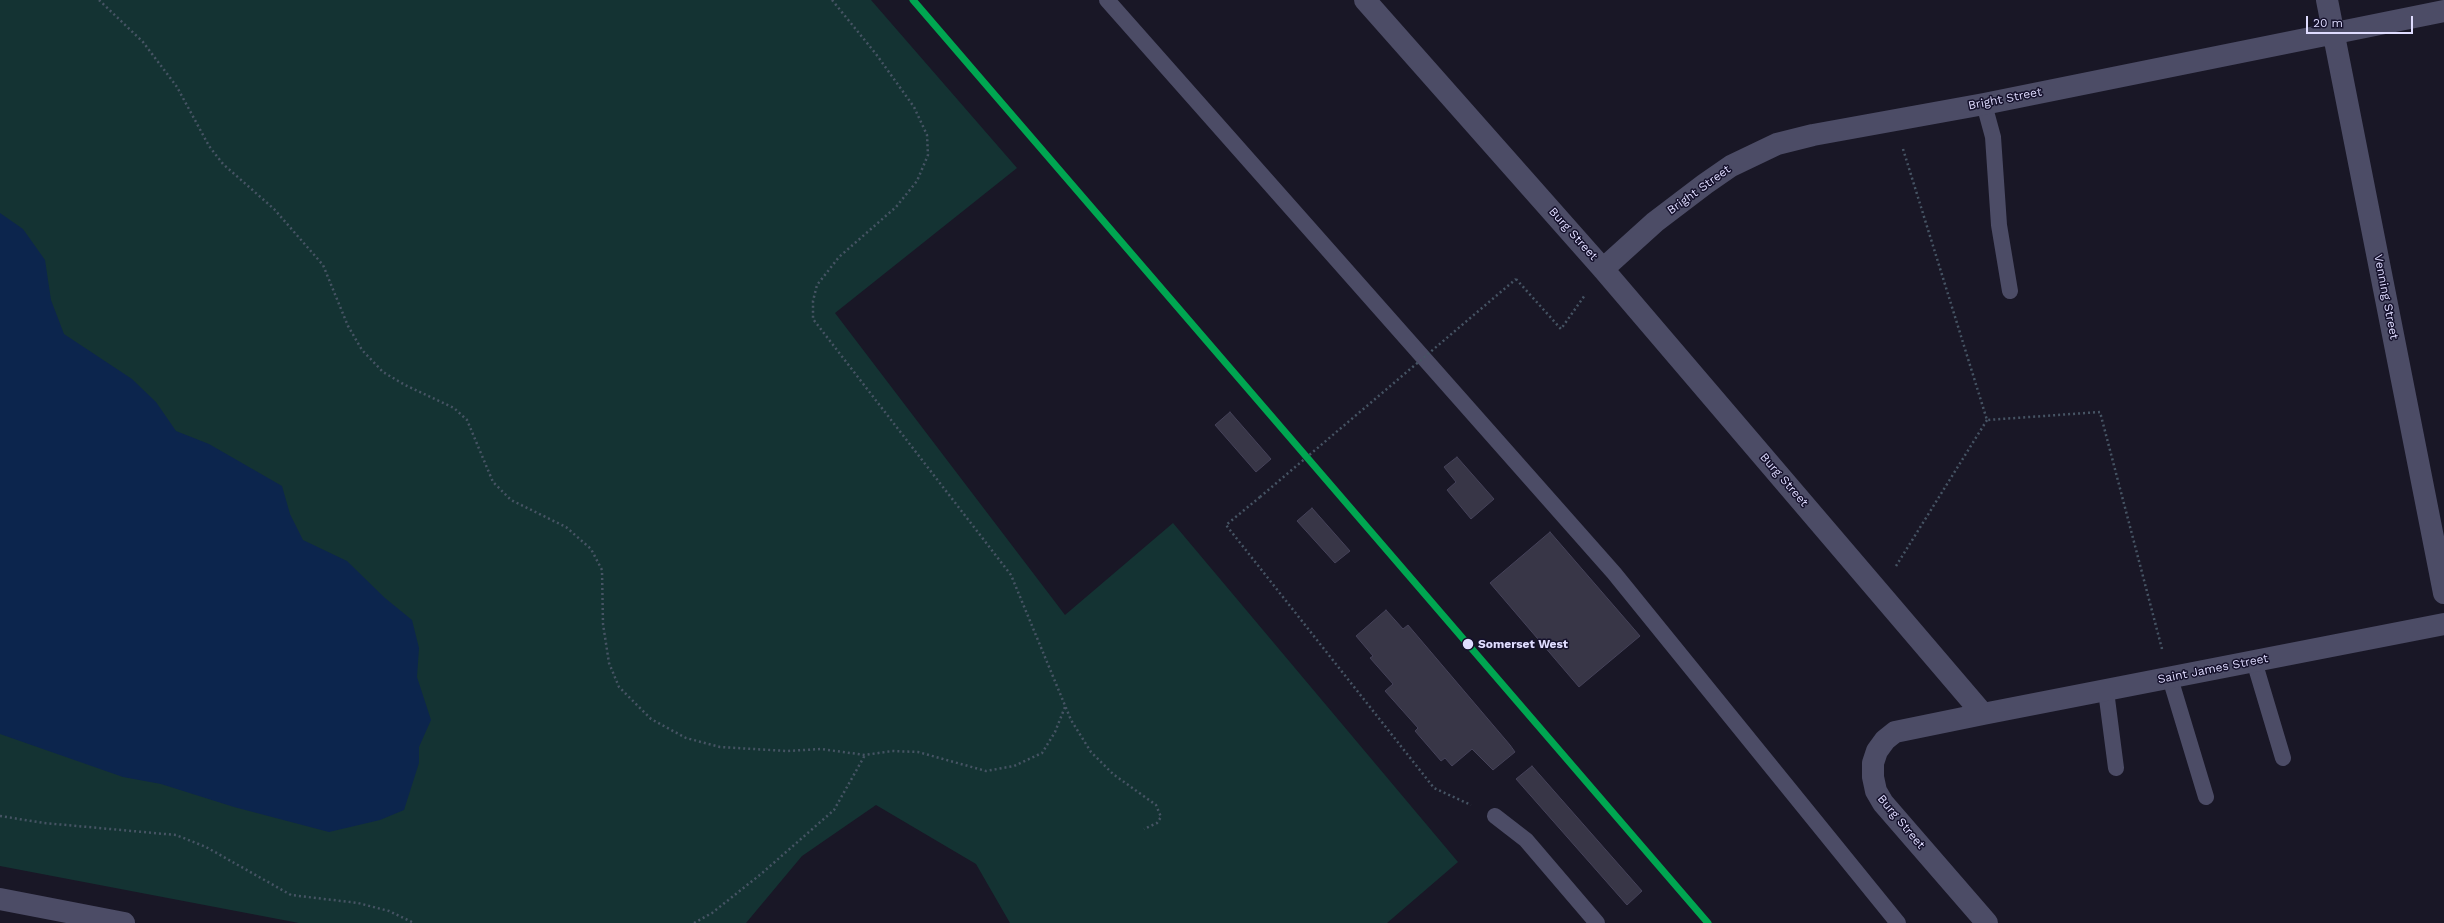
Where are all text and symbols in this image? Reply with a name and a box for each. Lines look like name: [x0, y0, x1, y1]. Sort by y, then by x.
scale bar: [2308, 8, 2415, 34]
text: 20 m: [2313, 16, 2343, 30]
street label: Bright Street: [1967, 85, 2043, 113]
street label: Bright Street: [1664, 162, 1734, 218]
street label: Burg Street: [1545, 204, 1601, 264]
street label: Venning Street: [2371, 253, 2401, 341]
street label: Burg Street: [1757, 450, 1811, 510]
marker: Somerset West: [1461, 637, 1475, 651]
place label: Somerset West: [1478, 637, 1568, 651]
street label: Saint James Street: [2157, 651, 2269, 687]
street label: Burg Street: [1874, 792, 1928, 852]

